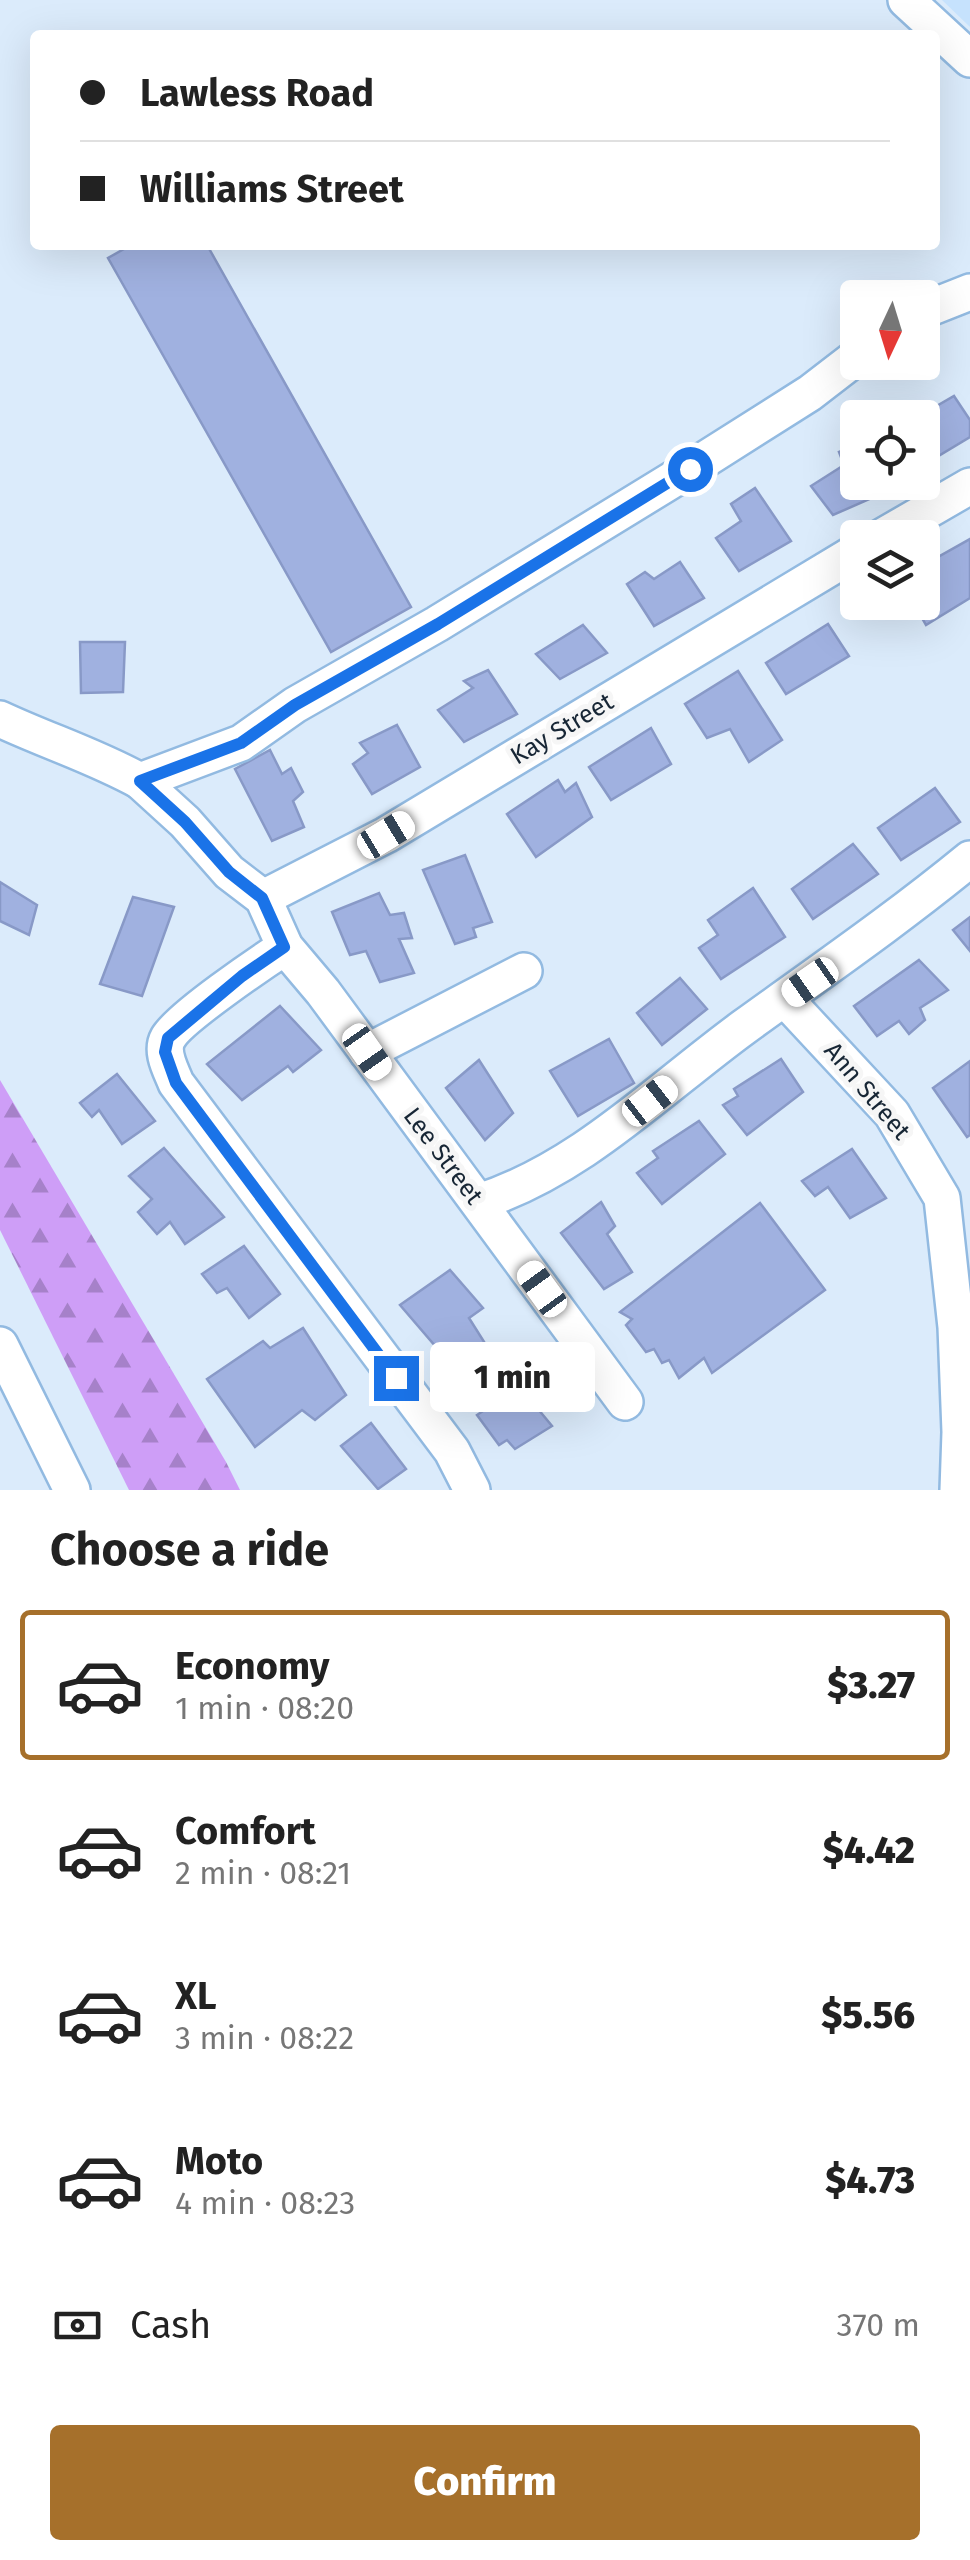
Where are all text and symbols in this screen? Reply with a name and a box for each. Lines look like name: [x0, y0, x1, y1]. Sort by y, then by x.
text: Lawless Road: [140, 70, 374, 116]
text: Williams Street: [140, 166, 404, 212]
north arrow: [840, 280, 940, 380]
map controls: [840, 280, 940, 620]
button: locate: [840, 400, 940, 500]
route start: [668, 447, 713, 492]
button: layers: [840, 520, 940, 620]
street label: Kay Street: [505, 686, 620, 771]
car: [353, 807, 419, 863]
car: [777, 953, 843, 1011]
car: [338, 1019, 396, 1085]
street label: Ann Street: [818, 1036, 917, 1147]
car: [617, 1071, 683, 1131]
street label: Lee Street: [397, 1102, 490, 1211]
car: [512, 1256, 572, 1322]
callout: 1 min: [431, 1343, 596, 1413]
route end: [374, 1356, 419, 1401]
text: 1 min: [474, 1358, 551, 1396]
text: Choose a ride: [50, 1523, 329, 1577]
icon: car: [55, 1640, 145, 1730]
text: Economy: [175, 1643, 330, 1689]
text: $3.27: [827, 1662, 915, 1708]
text: 1 min · 08:20: [175, 1689, 354, 1727]
icon: car: [55, 1805, 145, 1895]
text: Comfort: [175, 1808, 316, 1854]
text: $4.42: [823, 1827, 915, 1873]
text: 2 min · 08:21: [175, 1854, 351, 1892]
icon: car: [55, 1970, 145, 2060]
text: XL: [175, 1973, 217, 2019]
text: $5.56: [821, 1992, 915, 2038]
text: 3 min · 08:22: [175, 2019, 354, 2057]
icon: car: [55, 2135, 145, 2225]
text: Moto: [175, 2138, 263, 2184]
text: $4.73: [825, 2157, 915, 2203]
text: 4 min · 08:23: [175, 2184, 355, 2222]
icon: cash: [50, 2298, 105, 2353]
text: Cash: [130, 2302, 211, 2348]
text: 370 m: [837, 2306, 920, 2344]
button: Confirm: [50, 2425, 920, 2540]

